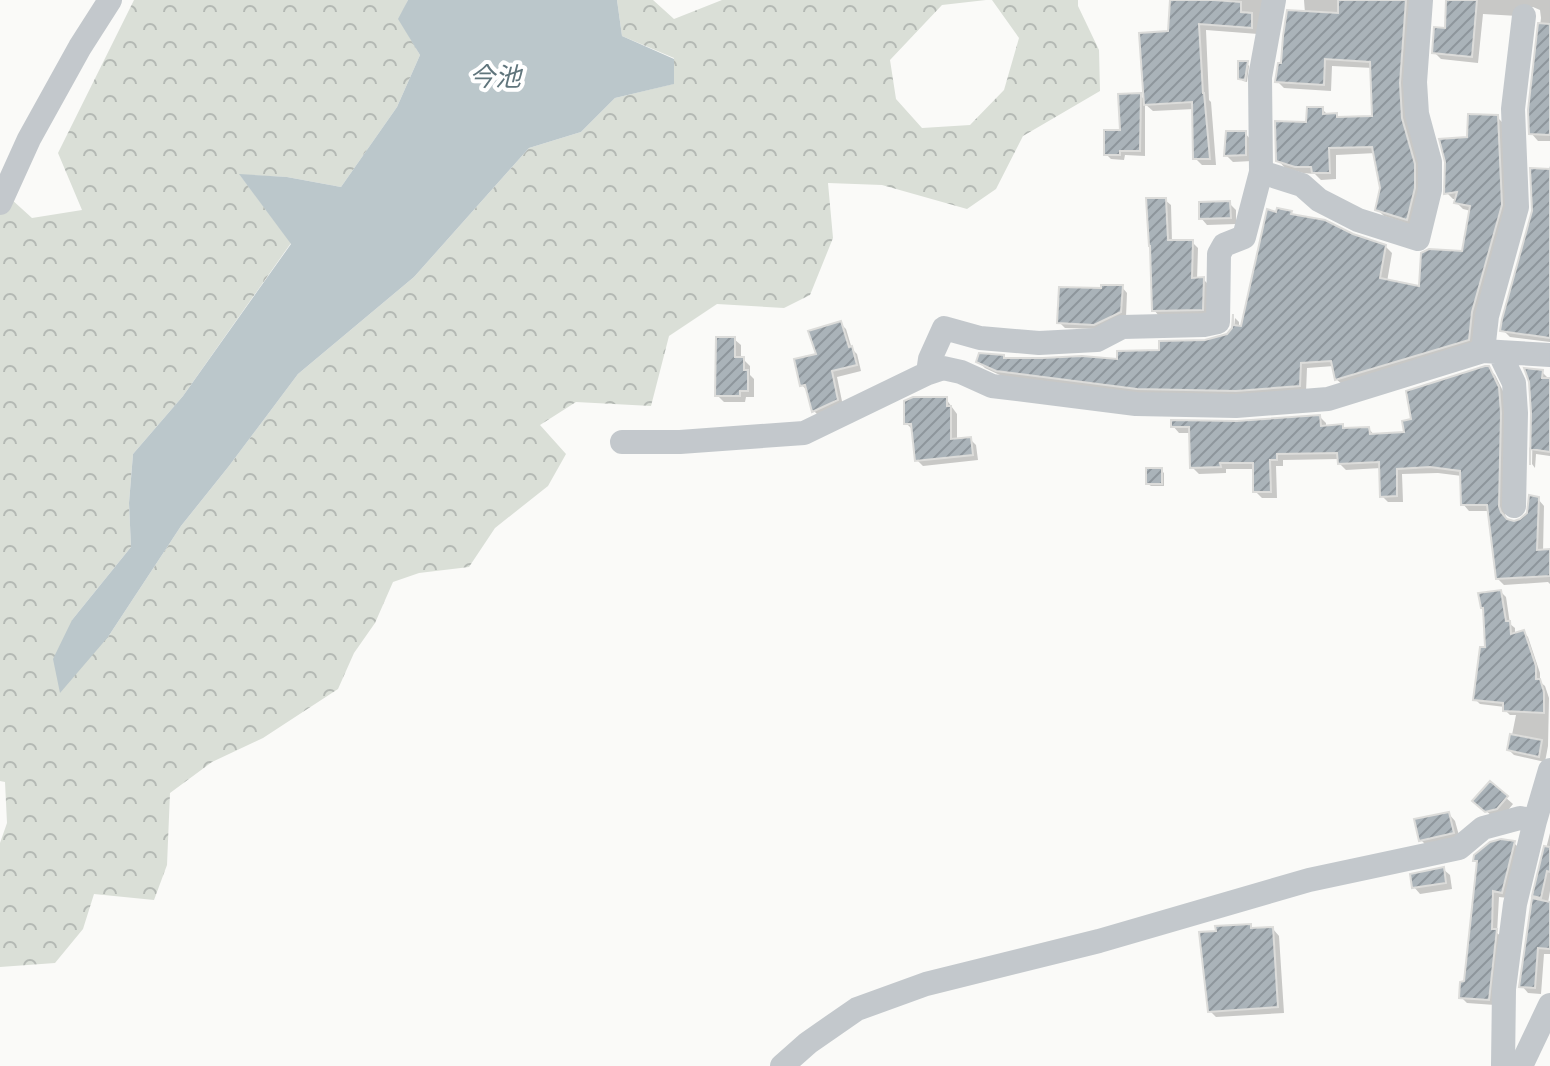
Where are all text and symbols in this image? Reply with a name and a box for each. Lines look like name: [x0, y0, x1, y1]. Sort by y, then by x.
water label: 今池: [469, 59, 524, 95]

